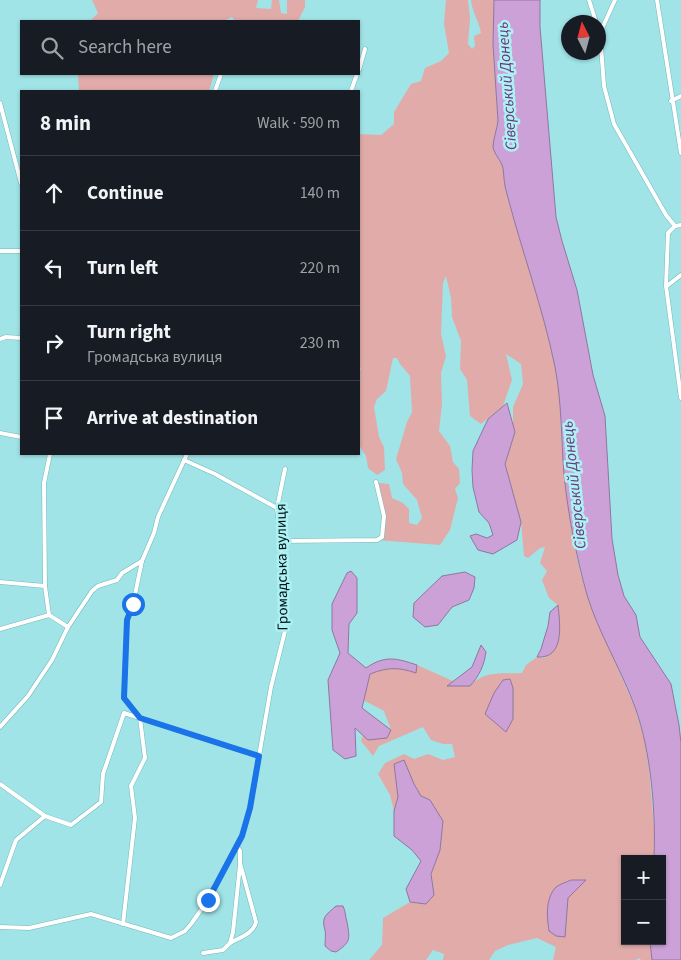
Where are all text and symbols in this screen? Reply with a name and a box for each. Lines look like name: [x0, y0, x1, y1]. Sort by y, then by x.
north arrow: [561, 15, 606, 60]
search box: [20, 20, 360, 75]
water label: Сіверський Донець: [492, 21, 522, 151]
icon: search: [38, 34, 66, 62]
text: Search here: [78, 34, 172, 61]
text: 8 min: [40, 108, 91, 138]
text: Walk · 590 m: [257, 112, 340, 134]
icon: ahead: [40, 179, 68, 207]
text: Continue: [87, 180, 164, 207]
text: 140 m: [300, 182, 340, 204]
icon: left: [40, 254, 68, 282]
text: Turn left: [87, 255, 158, 282]
text: 220 m: [300, 257, 340, 279]
text: Turn right: [87, 319, 171, 346]
icon: right: [40, 329, 68, 357]
text: 230 m: [300, 332, 340, 354]
text: Громадська вулиця: [87, 346, 223, 368]
icon: arrive: [40, 404, 68, 432]
text: Arrive at destination: [87, 405, 258, 432]
water label: Сіверський Донець: [556, 420, 592, 550]
street label: Громадська вулиця: [270, 503, 294, 631]
route start: [122, 593, 145, 616]
map controls: [621, 855, 666, 945]
button: +: [621, 855, 666, 900]
route end: [197, 889, 220, 912]
button: −: [621, 900, 666, 945]

